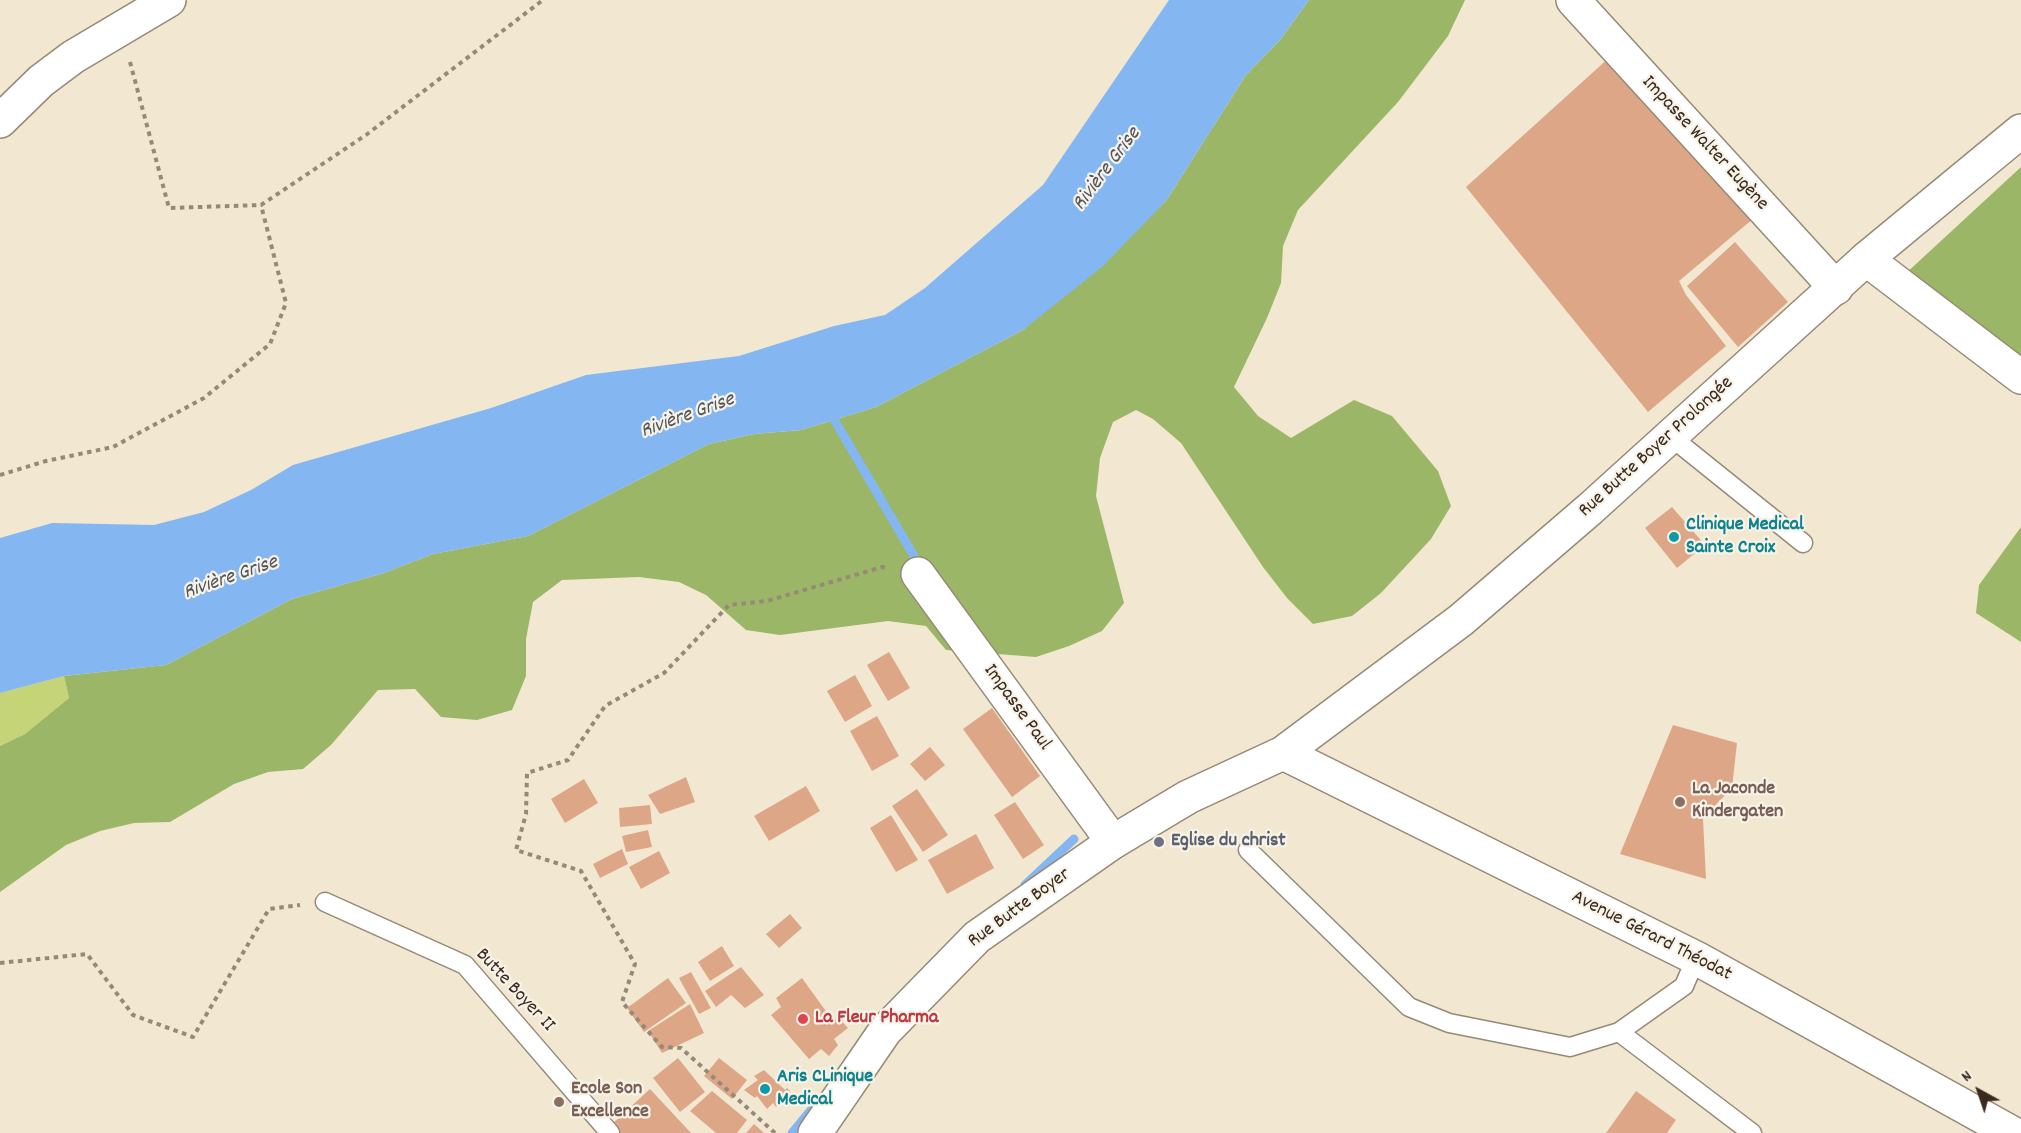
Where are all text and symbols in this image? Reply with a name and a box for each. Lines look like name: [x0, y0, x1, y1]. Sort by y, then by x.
street label: Impasse Walter Eugène: [1635, 72, 1773, 216]
water label: Rivière Grise: [1068, 123, 1148, 217]
street label: Rue Butte Boyer Prolongée: [1575, 372, 1739, 524]
water label: Rivière Grise: [638, 388, 738, 446]
place label: Clinique Medical Sainte Croix: [1686, 514, 1804, 561]
marker: Clinique Medical Sainte Croix: [1667, 530, 1681, 544]
water label: Rivière Grise: [181, 551, 281, 607]
street label: Impasse Paul: [977, 660, 1055, 756]
place label: La Jaconde Kindergaten: [1692, 778, 1783, 825]
marker: La Jaconde Kindergaten: [1673, 795, 1687, 809]
place label: Eglise du christ: [1171, 830, 1286, 854]
marker: Eglise du christ: [1152, 835, 1166, 849]
street label: Rue Butte Boyer: [964, 864, 1076, 954]
street label: Avenue Gérard Théodat: [1567, 886, 1735, 988]
street label: Butte Boyer II: [469, 944, 559, 1038]
place label: La Fleur Pharma: [815, 1007, 938, 1031]
marker: La Fleur Pharma: [796, 1012, 810, 1026]
north arrow: [1949, 1061, 2009, 1121]
text: N: [1957, 1065, 1978, 1088]
place label: Aris CLinique Medical: [777, 1066, 873, 1113]
place label: Ecole Son Excellence: [571, 1078, 649, 1125]
marker: Aris CLinique Medical: [758, 1082, 772, 1096]
marker: Ecole Son Excellence: [552, 1095, 566, 1109]

